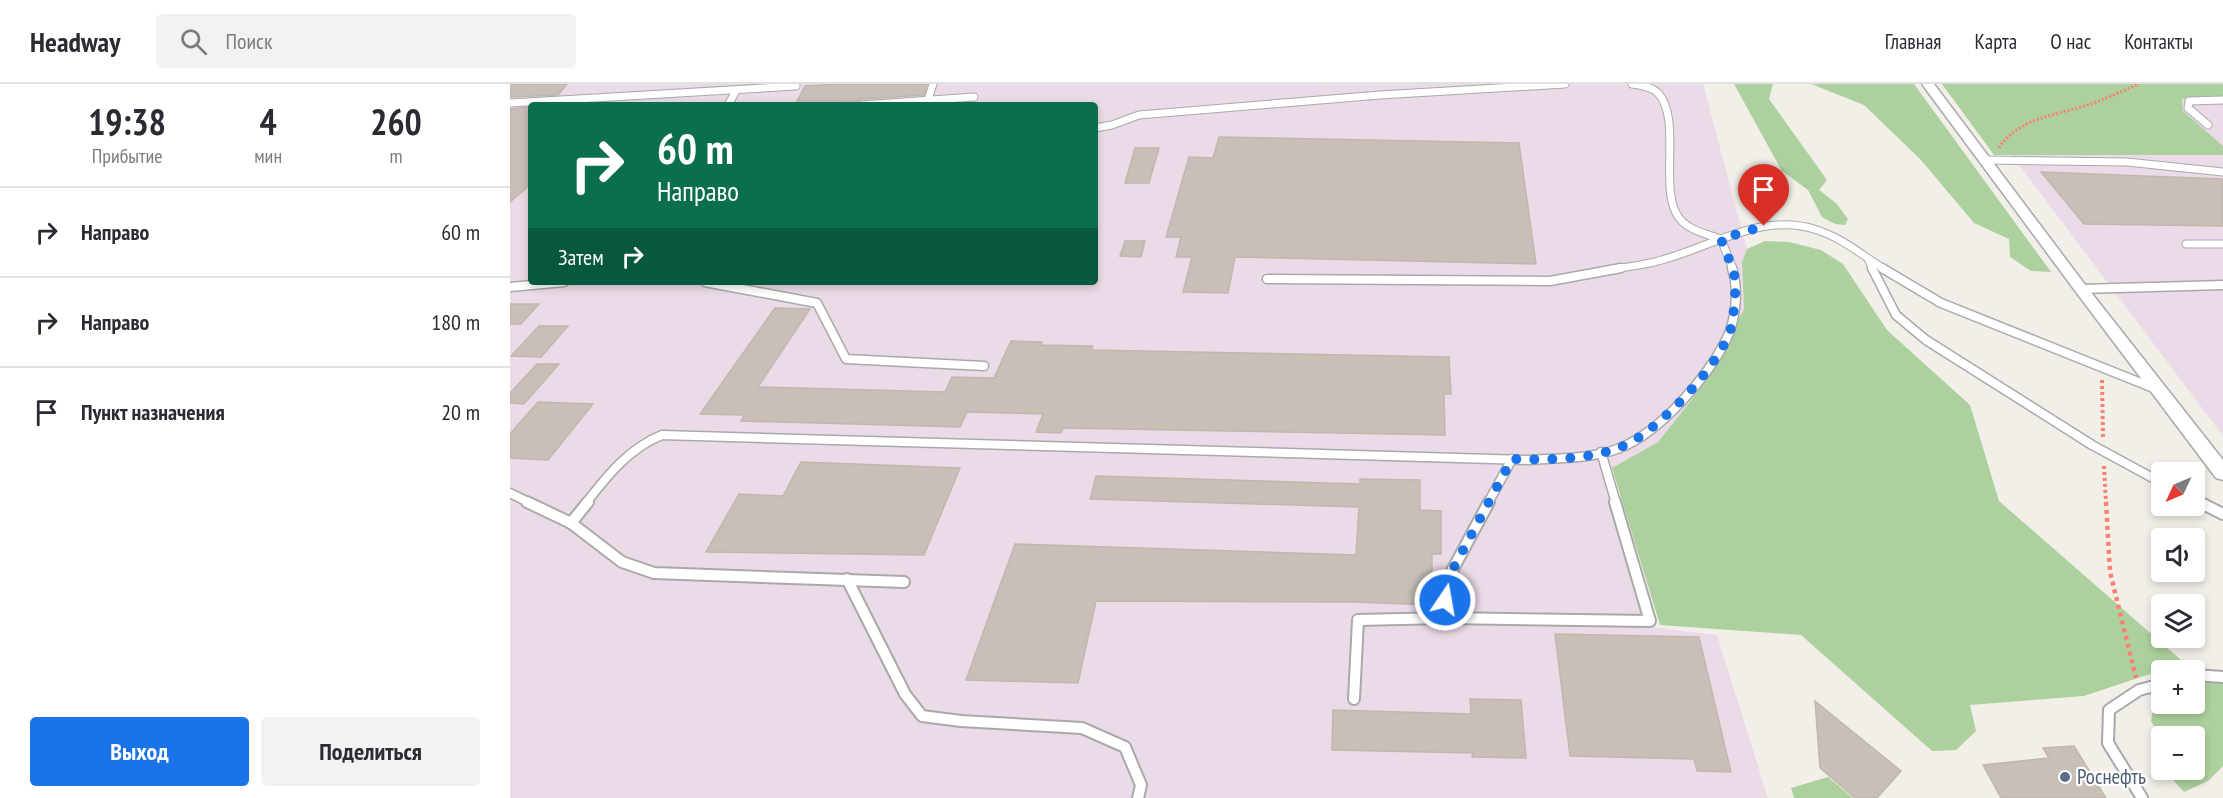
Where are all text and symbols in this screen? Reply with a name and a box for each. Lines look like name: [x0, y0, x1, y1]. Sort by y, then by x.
search box: [156, 14, 576, 68]
text: Headway: [30, 23, 120, 60]
icon: search: [177, 25, 210, 58]
text: Поиск: [225, 27, 272, 55]
text: Главная: [1885, 28, 1941, 55]
text: Карта: [1974, 28, 2017, 55]
text: О нас: [2050, 28, 2091, 55]
text: Контакты: [2124, 28, 2193, 55]
text: 19:38: [88, 98, 166, 145]
text: 4: [260, 98, 277, 145]
text: 260: [370, 98, 422, 145]
text: 60 m: [657, 121, 734, 176]
icon: right: [558, 126, 636, 204]
text: Прибытие: [92, 143, 163, 169]
text: мин: [254, 143, 282, 169]
text: m: [390, 143, 403, 169]
pin: [1738, 164, 1789, 226]
icon: arrive: [1747, 173, 1780, 206]
text: Направо: [657, 174, 739, 208]
icon: right: [30, 216, 63, 249]
text: Направо: [81, 218, 149, 246]
text: 60 m: [441, 218, 480, 246]
icon: right: [616, 240, 649, 273]
text: Затем: [558, 243, 604, 271]
icon: right: [30, 306, 63, 339]
text: Направо: [81, 308, 149, 336]
text: 180 m: [431, 308, 480, 336]
icon: arrive: [30, 396, 63, 429]
text: Пункт назначения: [81, 398, 225, 426]
text: 20 m: [441, 398, 480, 426]
north arrow: [2151, 462, 2205, 516]
map controls: [2151, 462, 2205, 780]
button: sound: [2151, 528, 2205, 582]
position arrow: [1413, 568, 1477, 632]
button: layers: [2151, 594, 2205, 648]
button: +: [2151, 660, 2205, 714]
button: Выход: [30, 717, 249, 786]
button: Поделиться: [261, 717, 480, 786]
button: −: [2151, 726, 2205, 780]
place label: Роснефть: [2077, 763, 2146, 790]
marker: Роснефть: [2058, 770, 2072, 784]

